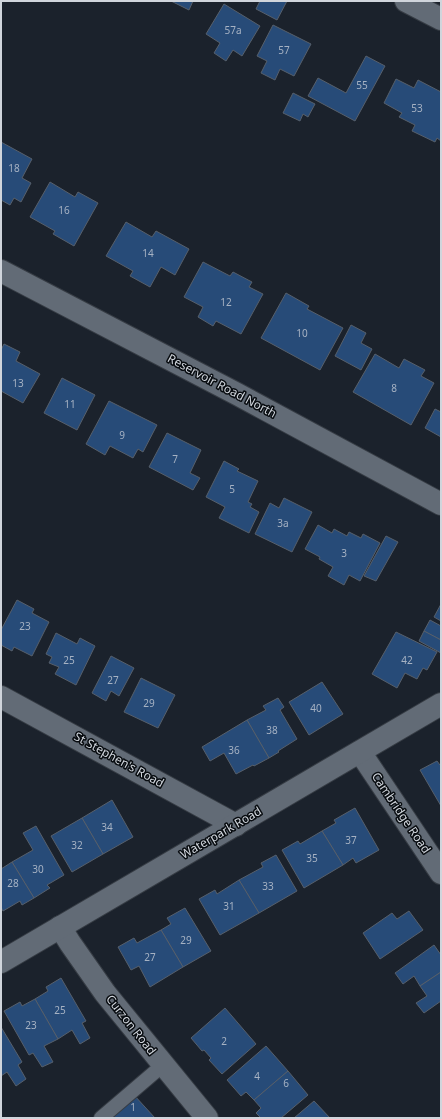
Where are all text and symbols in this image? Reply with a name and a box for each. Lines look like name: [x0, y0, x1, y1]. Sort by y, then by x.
house number: 57a: [224, 23, 242, 37]
house number: 57: [278, 43, 290, 57]
house number: 55: [356, 78, 368, 92]
house number: 53: [411, 101, 423, 115]
house number: 18: [8, 161, 20, 175]
house number: 16: [58, 203, 70, 217]
house number: 14: [142, 246, 154, 260]
house number: 12: [220, 295, 232, 309]
house number: 10: [296, 326, 308, 340]
street label: Reservoir Road North: [165, 350, 280, 422]
house number: 13: [12, 376, 24, 390]
house number: 8: [391, 381, 397, 395]
house number: 11: [64, 397, 76, 411]
house number: 9: [119, 428, 125, 442]
house number: 7: [172, 452, 178, 466]
house number: 5: [229, 482, 235, 496]
house number: 3a: [277, 516, 289, 530]
house number: 3: [341, 546, 347, 560]
house number: 23: [19, 619, 31, 633]
house number: 25: [63, 653, 75, 667]
house number: 42: [401, 653, 413, 667]
house number: 27: [107, 673, 119, 687]
house number: 29: [143, 696, 155, 710]
house number: 40: [310, 701, 322, 715]
house number: 38: [266, 723, 278, 737]
street label: St Stephen's Road: [71, 728, 167, 791]
house number: 36: [228, 743, 240, 757]
street label: Cambridge Road: [368, 769, 435, 857]
street label: Waterpark Road: [177, 802, 264, 863]
house number: 34: [101, 820, 113, 834]
house number: 37: [345, 833, 357, 847]
house number: 32: [71, 838, 83, 852]
house number: 35: [306, 851, 318, 865]
house number: 30: [32, 862, 44, 876]
house number: 28: [7, 876, 19, 890]
house number: 33: [262, 879, 274, 893]
house number: 31: [223, 899, 235, 913]
house number: 29: [180, 933, 192, 947]
house number: 27: [144, 950, 156, 964]
street label: Curzon Road: [102, 991, 160, 1058]
house number: 25: [54, 1003, 66, 1017]
house number: 23: [25, 1018, 37, 1032]
house number: 2: [221, 1034, 227, 1048]
house number: 4: [254, 1069, 260, 1083]
house number: 6: [283, 1076, 289, 1090]
house number: 1: [130, 1100, 136, 1114]

